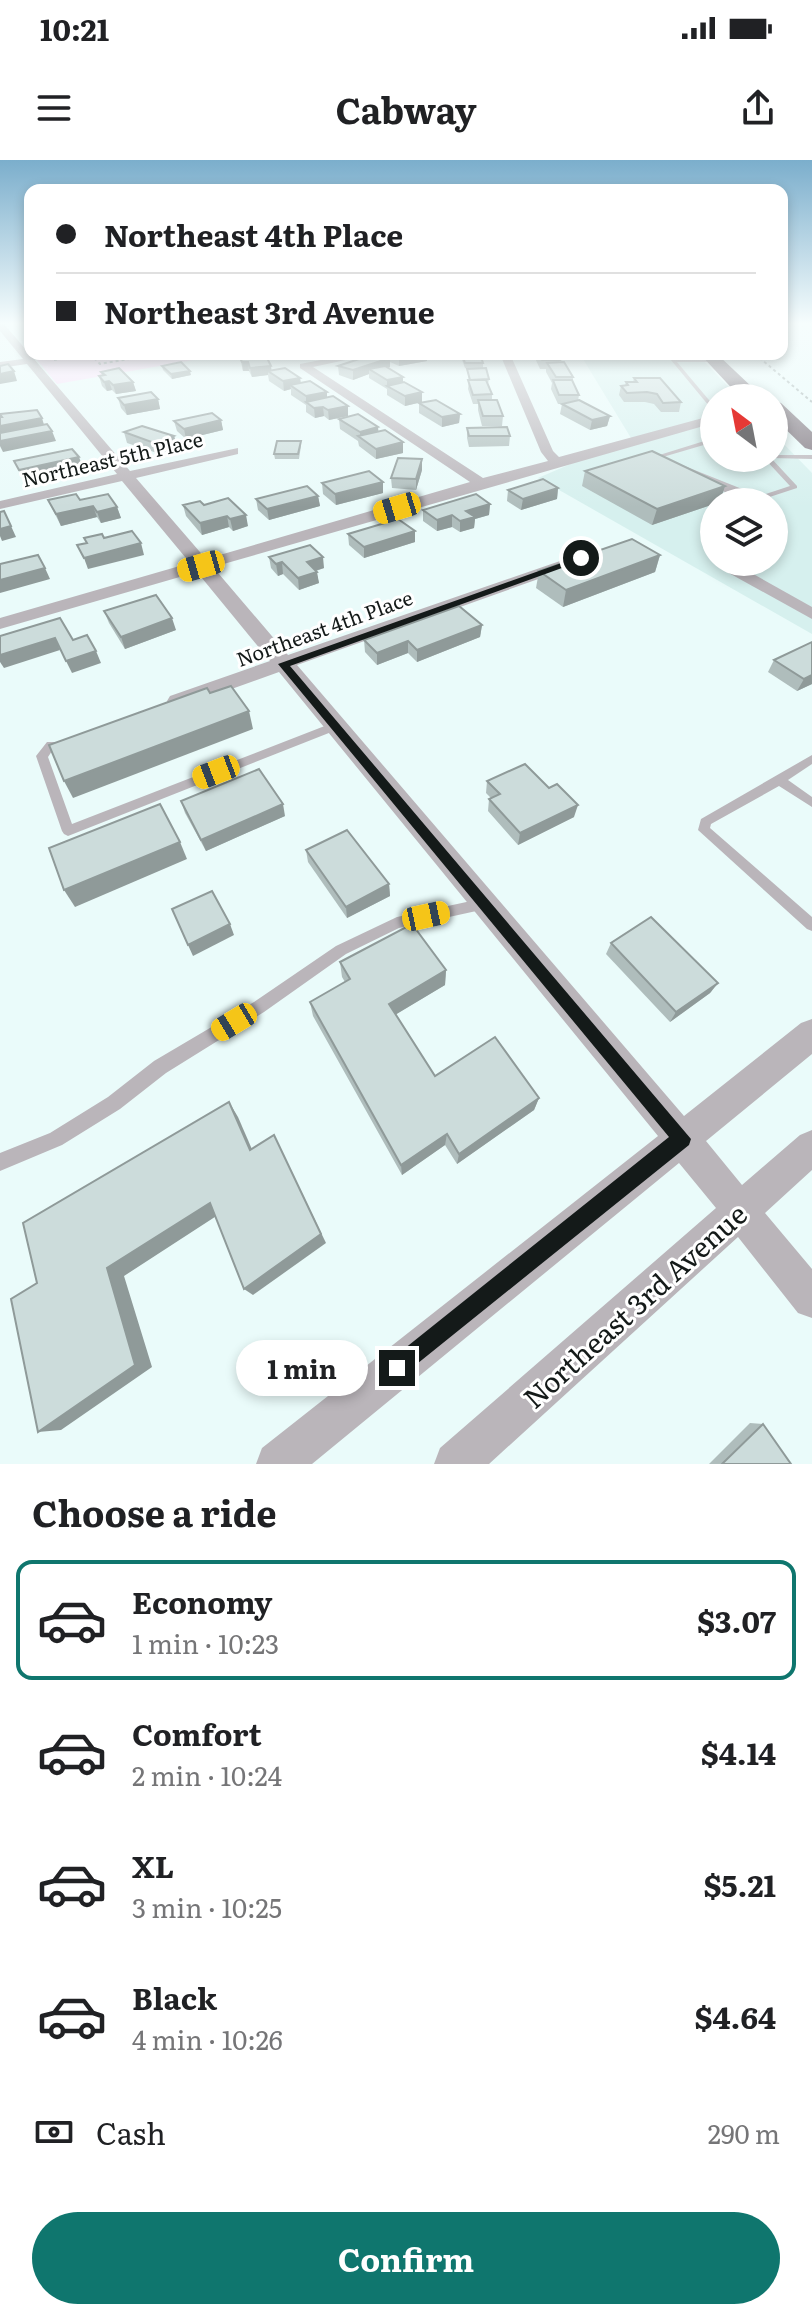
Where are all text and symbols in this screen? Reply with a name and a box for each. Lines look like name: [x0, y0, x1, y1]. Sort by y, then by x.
text: 10:21: [40, 6, 109, 50]
text: Cabway: [335, 82, 477, 135]
icon: menu: [32, 86, 76, 130]
icon: share: [736, 86, 780, 130]
text: Northeast 4th Place: [104, 212, 403, 256]
text: Northeast 3rd Avenue: [104, 289, 435, 333]
north arrow: [700, 384, 788, 472]
map controls: [700, 384, 788, 576]
street label: Northeast 5th Place: [19, 423, 205, 493]
button: layers: [700, 488, 788, 576]
car: [371, 490, 423, 526]
route start: [563, 540, 599, 576]
car: [175, 548, 227, 584]
street label: Northeast 4th Place: [232, 581, 416, 673]
car: [189, 752, 243, 792]
car: [400, 899, 452, 933]
car: [207, 999, 261, 1045]
street label: Northeast 3rd Avenue: [513, 1193, 755, 1417]
callout: 1 min: [237, 1340, 369, 1396]
text: 1 min: [267, 1348, 337, 1387]
route end: [379, 1350, 415, 1386]
text: Choose a ride: [32, 1485, 277, 1538]
text: Economy: [132, 1579, 272, 1623]
icon: car: [36, 1584, 108, 1656]
text: $3.07: [697, 1598, 776, 1642]
text: 1 min · 10:23: [132, 1623, 279, 1662]
text: Comfort: [132, 1711, 262, 1755]
icon: car: [36, 1716, 108, 1788]
text: $4.14: [701, 1730, 776, 1774]
text: 2 min · 10:24: [132, 1755, 282, 1794]
text: XL: [132, 1843, 174, 1887]
icon: car: [36, 1848, 108, 1920]
text: $5.21: [703, 1862, 776, 1906]
text: 3 min · 10:25: [132, 1887, 282, 1926]
text: Black: [132, 1975, 217, 2019]
icon: car: [36, 1980, 108, 2052]
text: $4.64: [695, 1994, 776, 2038]
text: 4 min · 10:26: [132, 2019, 283, 2058]
icon: cash: [32, 2110, 76, 2154]
text: Cash: [96, 2110, 166, 2154]
text: 290 m: [708, 2113, 780, 2152]
button: Confirm: [32, 2212, 780, 2304]

